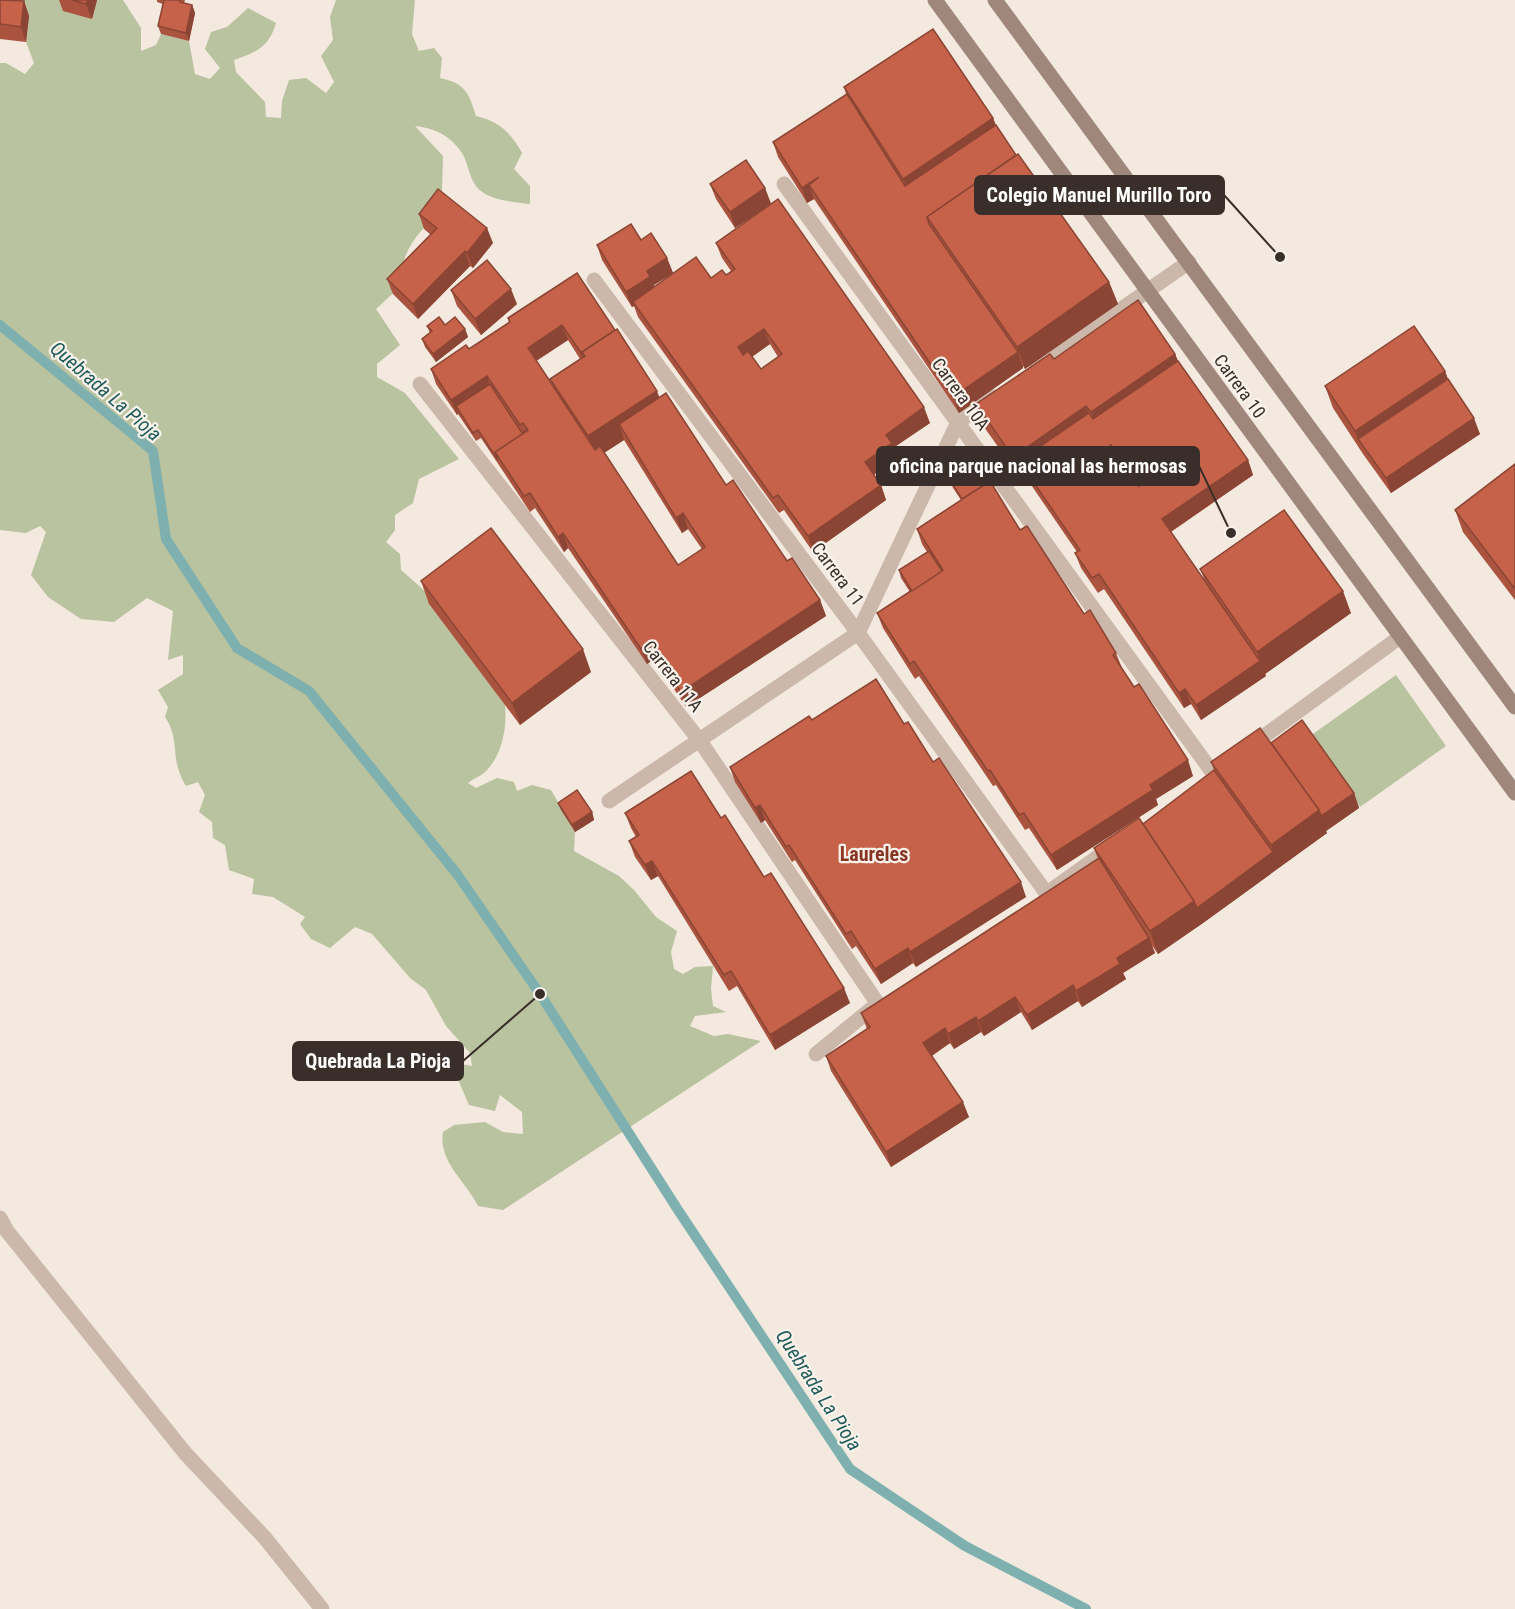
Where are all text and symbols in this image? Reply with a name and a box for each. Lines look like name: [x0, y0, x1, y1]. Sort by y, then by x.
callout: Colegio Manuel Murillo Toro: [975, 176, 1224, 214]
text: Colegio Manuel Murillo Toro: [987, 183, 1211, 207]
water label: Quebrada La Pioja: [45, 336, 167, 446]
street label: Carrera 10: [1210, 350, 1270, 422]
street label: Carrera 10A: [928, 354, 995, 435]
callout: oficina parque nacional las hermosas: [877, 447, 1199, 485]
text: oficina parque nacional las hermosas: [889, 454, 1187, 478]
street label: Carrera 11: [807, 538, 869, 610]
street label: Carrera 11A: [639, 636, 708, 716]
district label: Laureles: [840, 842, 908, 866]
callout: Quebrada La Pioja: [293, 1042, 463, 1080]
text: Quebrada La Pioja: [305, 1049, 451, 1073]
water label: Quebrada La Pioja: [771, 1325, 867, 1455]

